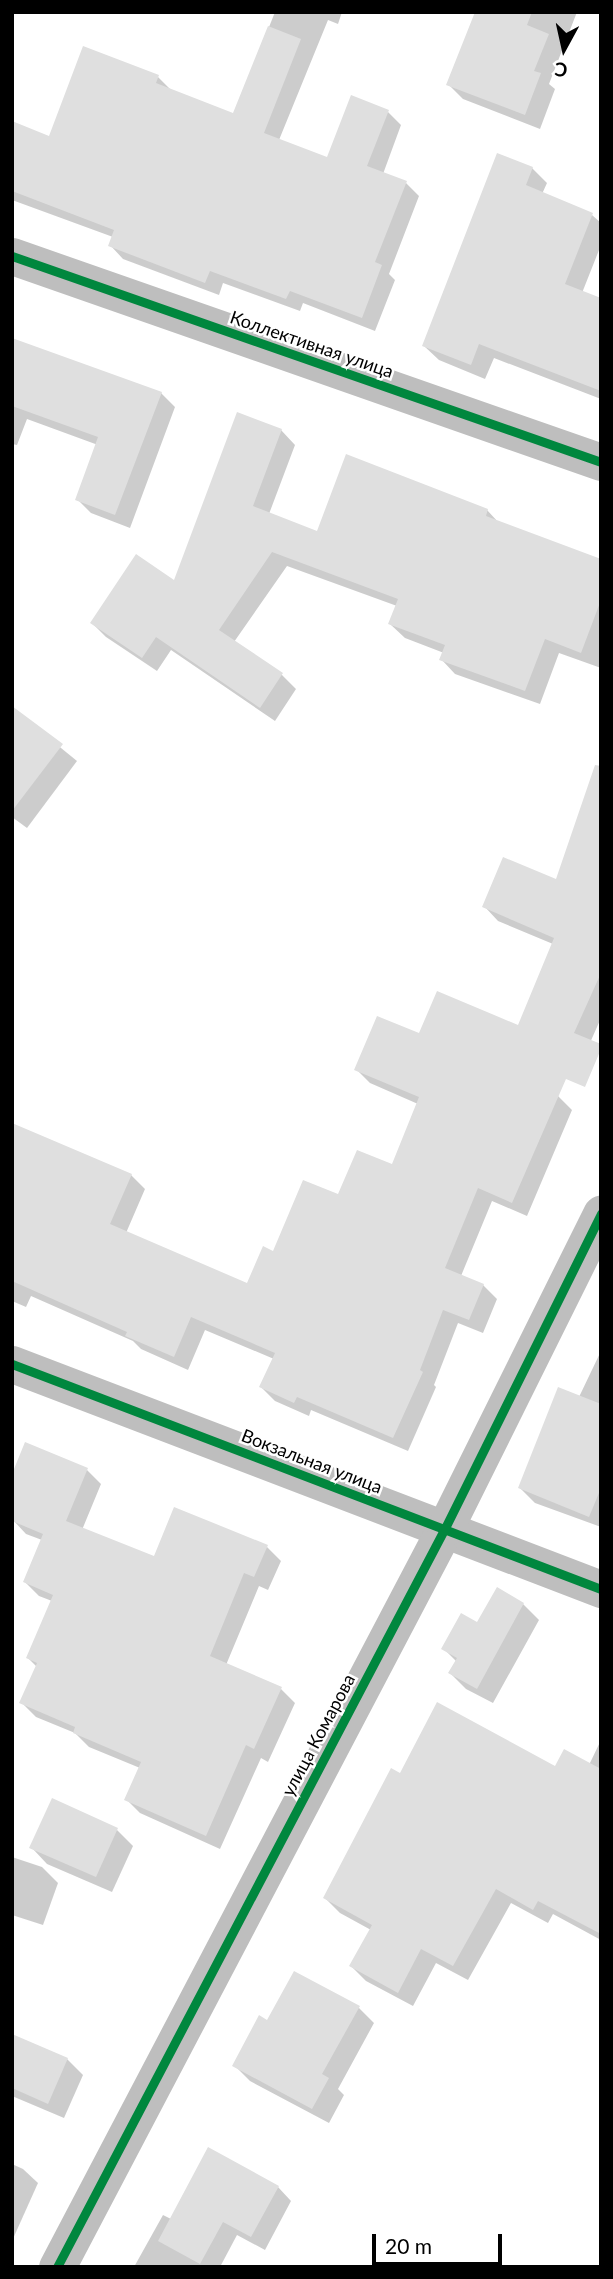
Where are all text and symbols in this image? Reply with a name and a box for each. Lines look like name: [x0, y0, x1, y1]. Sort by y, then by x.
north arrow: [529, 14, 599, 84]
text: С: [553, 58, 569, 83]
street label: Коллективная улица: [227, 306, 397, 382]
street label: Вокзальная улица: [239, 1424, 385, 1498]
street label: улица Комарова: [277, 1670, 359, 1800]
scale bar: [375, 2220, 504, 2264]
text: 20 m: [385, 2233, 432, 2258]

